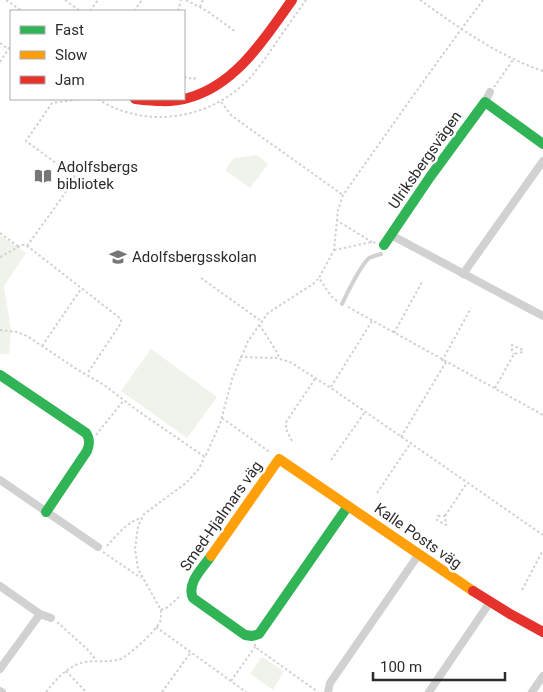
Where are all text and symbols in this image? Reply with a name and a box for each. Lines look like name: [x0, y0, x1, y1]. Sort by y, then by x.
legend: [10, 10, 185, 100]
text: Fast: [55, 21, 84, 39]
text: Slow: [55, 46, 87, 64]
text: Jam: [55, 71, 85, 89]
street label: Ulriksbergsvägen: [385, 108, 465, 212]
place label: Adolfsbergs bibliotek: [57, 158, 138, 193]
library icon: Adolfsbergs bibliotek: [33, 166, 53, 186]
school or university icon: Adolfsbergsskolan: [108, 247, 128, 267]
place label: Adolfsbergsskolan: [132, 248, 257, 266]
street label: Smed-Hjalmars väg: [176, 457, 266, 575]
street label: Kalle Posts väg: [371, 499, 465, 573]
scale bar: [373, 650, 506, 682]
text: 100 m: [380, 658, 422, 676]

